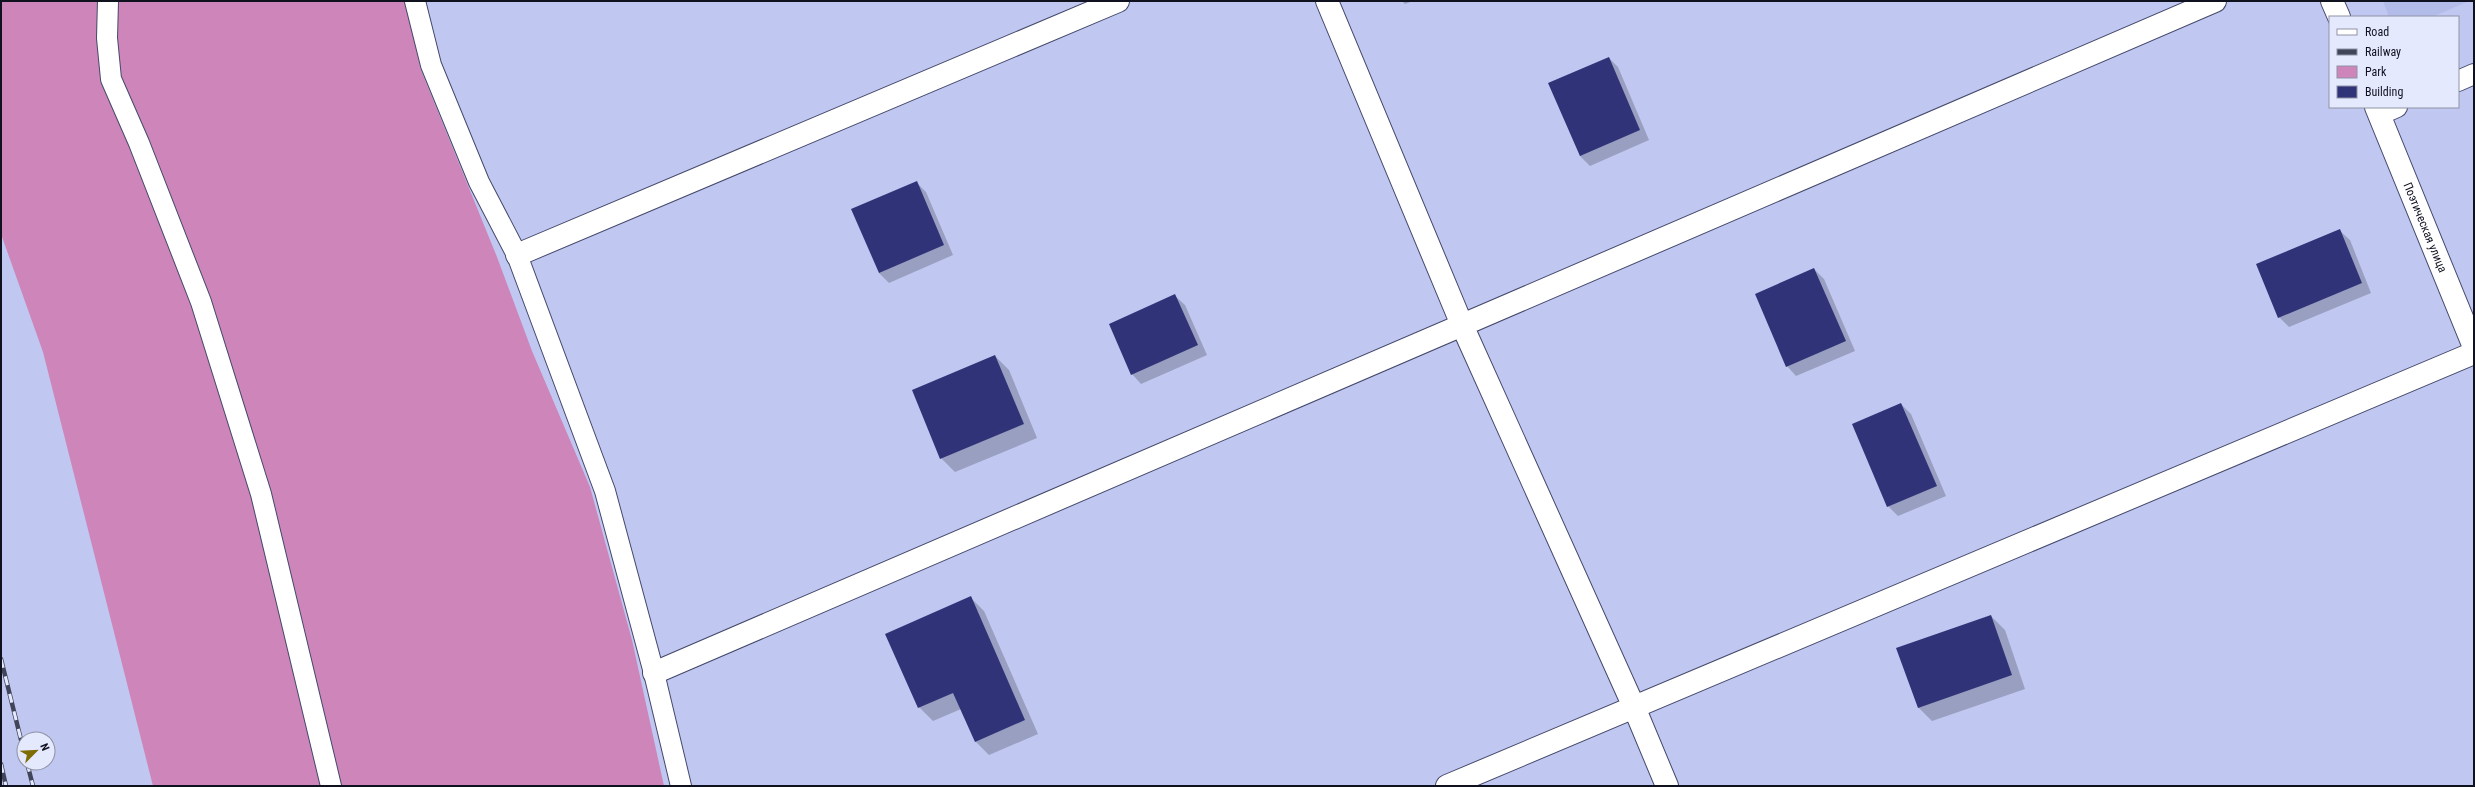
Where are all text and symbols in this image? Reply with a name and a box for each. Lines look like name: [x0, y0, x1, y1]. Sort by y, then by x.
legend: [2329, 16, 2459, 108]
text: Road: [2365, 25, 2389, 39]
text: Railway: [2365, 45, 2401, 59]
text: Park: [2365, 65, 2387, 79]
text: Building: [2365, 85, 2403, 99]
street label: Поэтическая улица: [2401, 180, 2450, 275]
north arrow: [16, 731, 56, 771]
text: N: [37, 741, 52, 753]

